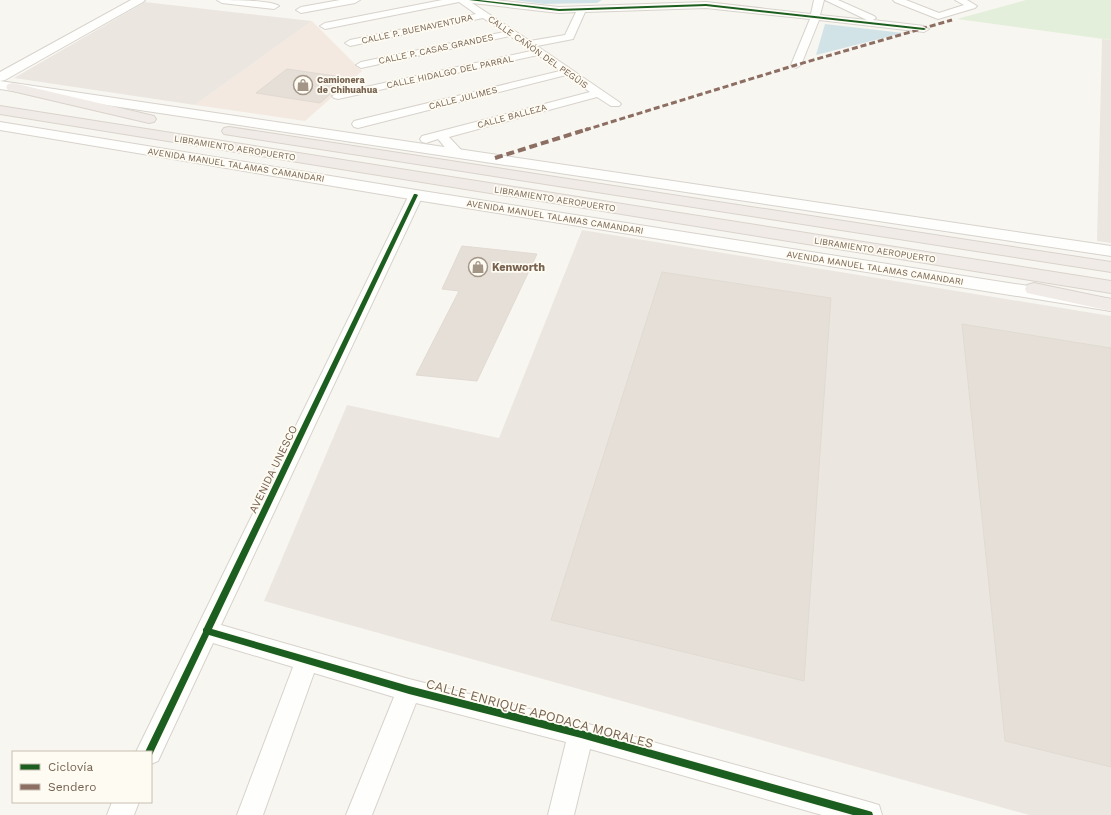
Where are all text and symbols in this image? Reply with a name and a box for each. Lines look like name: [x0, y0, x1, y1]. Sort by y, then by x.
street label: CALLE P. BUENAVENTURA: [360, 12, 474, 46]
street label: CALLE CAÑÓN DEL PEGÜIS: [486, 13, 591, 91]
street label: CALLE P. CASAS GRANDES: [378, 32, 495, 66]
street label: CALLE HIDALGO DEL PARRAL: [386, 54, 515, 90]
shop icon: Camionera de Chihuahua: [292, 74, 314, 96]
place label: Camionera de Chihuahua: [317, 75, 378, 95]
street label: CALLE JULIMES: [428, 85, 498, 111]
street label: CALLE BALLEZA: [476, 102, 548, 130]
street label: LIBRAMIENTO AEROPUERTO: [173, 133, 297, 163]
street label: AVENIDA MANUEL TALAMAS CAMANDARI: [147, 146, 325, 184]
street label: LIBRAMIENTO AEROPUERTO: [493, 184, 617, 214]
street label: AVENIDA MANUEL TALAMAS CAMANDARI: [466, 198, 644, 236]
street label: LIBRAMIENTO AEROPUERTO: [813, 235, 937, 265]
street label: AVENIDA MANUEL TALAMAS CAMANDARI: [786, 249, 964, 287]
shop icon: Kenworth: [467, 256, 489, 278]
place label: Kenworth: [492, 261, 545, 274]
street label: AVENIDA UNESCO: [247, 423, 300, 515]
street label: CALLE ENRIQUE APODACA MORALES: [425, 676, 655, 751]
legend: [12, 751, 152, 803]
text: Ciclovía: [48, 760, 93, 774]
text: Sendero: [48, 780, 96, 794]

